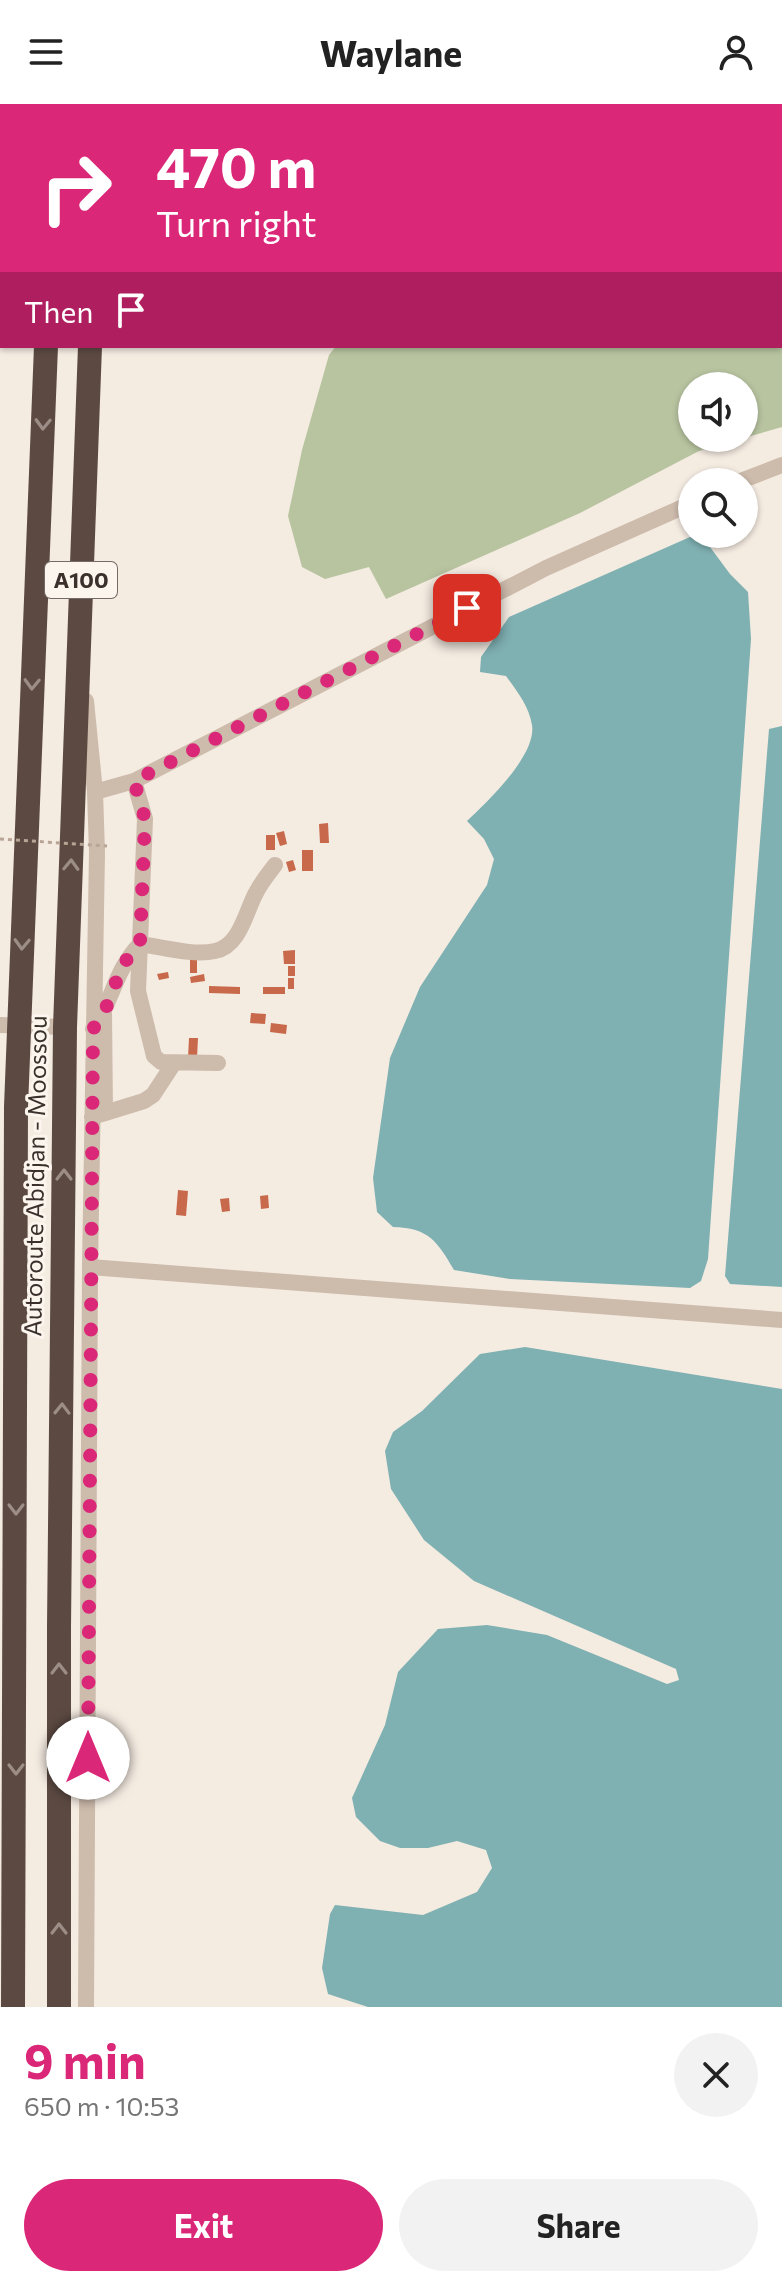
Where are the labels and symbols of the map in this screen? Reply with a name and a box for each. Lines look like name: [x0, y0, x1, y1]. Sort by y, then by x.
one-way arrow: [34, 418, 51, 431]
road number: A100: [45, 562, 117, 598]
pin: [433, 574, 501, 642]
one-way arrow: [24, 678, 41, 691]
one-way arrow: [62, 858, 79, 871]
one-way arrow: [13, 938, 30, 950]
street label: Autoroute Abidjan - Moossou: [17, 1015, 52, 1337]
one-way arrow: [55, 1168, 73, 1181]
one-way arrow: [53, 1402, 71, 1415]
one-way arrow: [7, 1503, 25, 1516]
one-way arrow: [50, 1662, 68, 1675]
position arrow: [46, 1716, 130, 1800]
one-way arrow: [7, 1763, 25, 1776]
one-way arrow: [50, 1922, 68, 1935]

